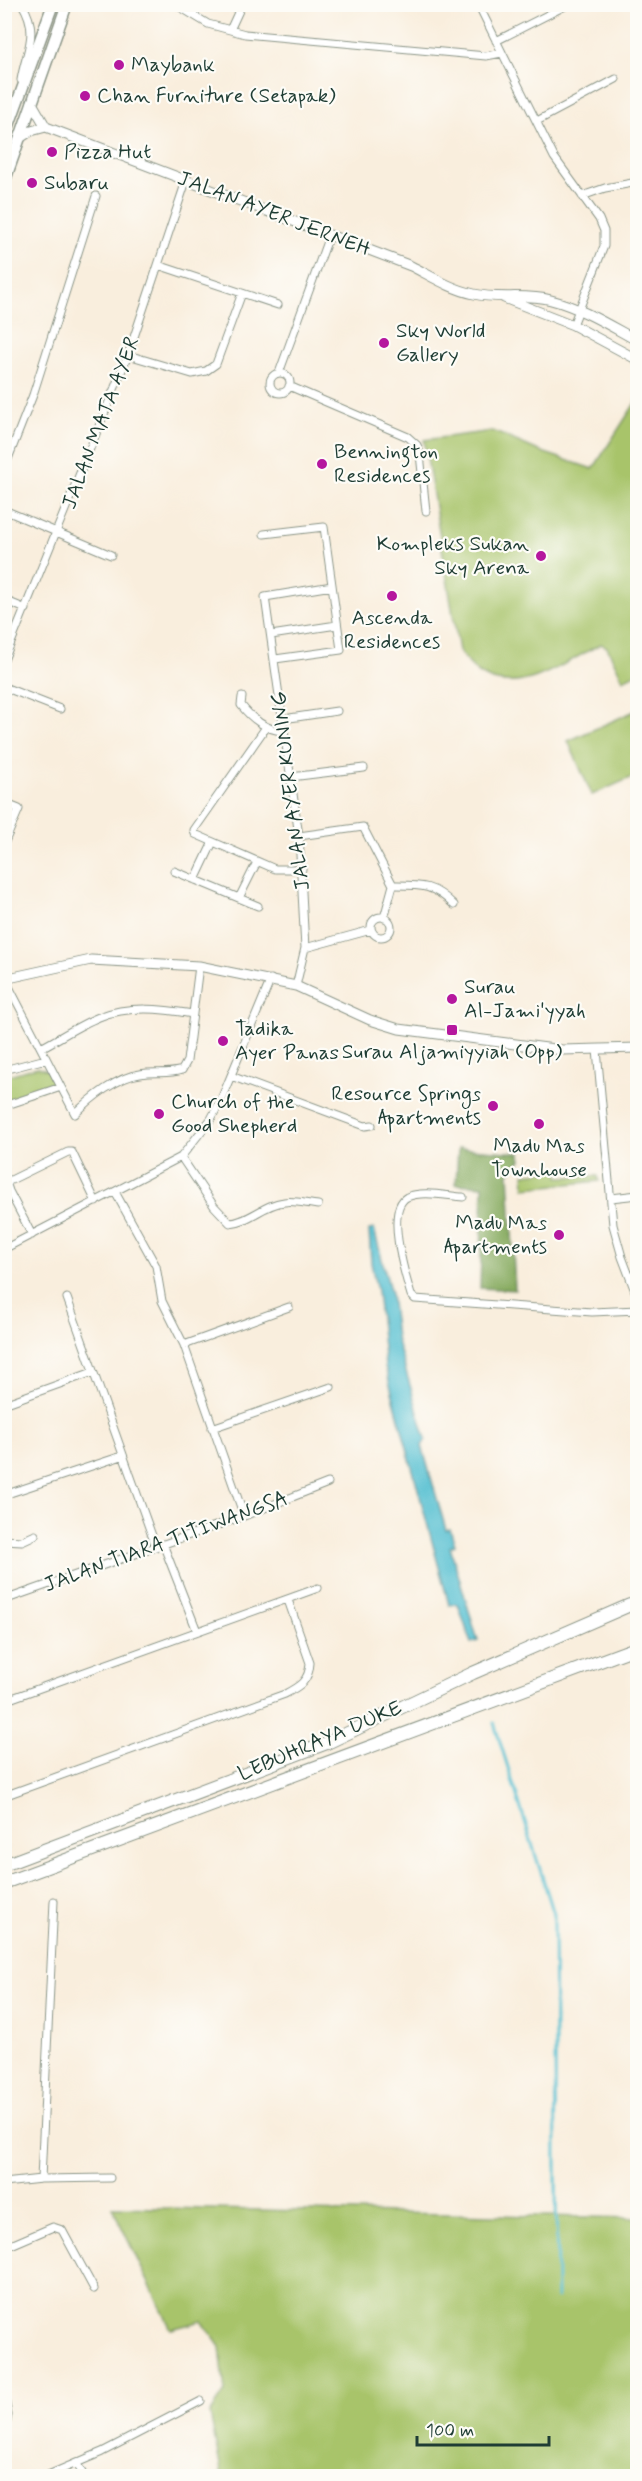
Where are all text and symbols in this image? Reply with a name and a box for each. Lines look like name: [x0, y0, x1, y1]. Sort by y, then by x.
place label: Maybank: [131, 51, 215, 79]
marker: Maybank: [112, 58, 126, 72]
place label: Chan Furniture (Setapak): [97, 82, 336, 110]
marker: Chan Furniture (Setapak): [78, 89, 92, 103]
place label: Pizza Hut: [64, 138, 151, 166]
marker: Pizza Hut: [45, 145, 59, 159]
street label: JALAN AYER JERNEH: [173, 164, 375, 264]
place label: Subaru: [44, 169, 109, 197]
marker: Subaru: [25, 176, 39, 190]
place label: Sky World Gallery: [396, 317, 485, 369]
street label: JALAN MATA AYER: [55, 333, 147, 513]
marker: Sky World Gallery: [377, 336, 391, 350]
place label: Bennington Residences: [334, 438, 438, 490]
marker: Bennington Residences: [315, 457, 329, 471]
place label: Kompleks Sukan Sky Arena: [377, 530, 530, 582]
marker: Kompleks Sukan Sky Arena: [534, 549, 548, 563]
marker: Ascenda Residences: [385, 589, 399, 603]
place label: Ascenda Residences: [344, 604, 440, 656]
street label: JALAN AYER KUNING: [265, 690, 317, 892]
place label: Surau Al-Jami'yyah: [464, 973, 586, 1025]
marker: Surau Al-Jami'yyah: [445, 992, 459, 1006]
place label: Tadika Ayer Panas: [235, 1015, 339, 1067]
marker: Surau Aljamiyyiah (Opp): [445, 1023, 459, 1037]
marker: Tadika Ayer Panas: [216, 1034, 230, 1048]
place label: Surau Aljamiyyiah (Opp): [342, 1038, 563, 1066]
place label: Resource Springs Apartments: [331, 1080, 481, 1133]
place label: Church of the Good Shepherd: [171, 1088, 297, 1140]
marker: Resource Springs Apartments: [486, 1099, 500, 1113]
marker: Church of the Good Shepherd: [152, 1107, 166, 1121]
marker: Madu Mas Townhouse: [532, 1117, 546, 1131]
place label: Madu Mas Townhouse: [491, 1132, 587, 1184]
place label: Madu Mas Apartments: [444, 1209, 547, 1262]
marker: Madu Mas Apartments: [552, 1228, 566, 1242]
street label: JALAN TIARA TITIWANGSA: [40, 1485, 292, 1599]
street label: LEBUHRAYA DUKE: [234, 1694, 406, 1788]
scale bar: [417, 2409, 549, 2447]
text: 100 m: [426, 2419, 474, 2443]

